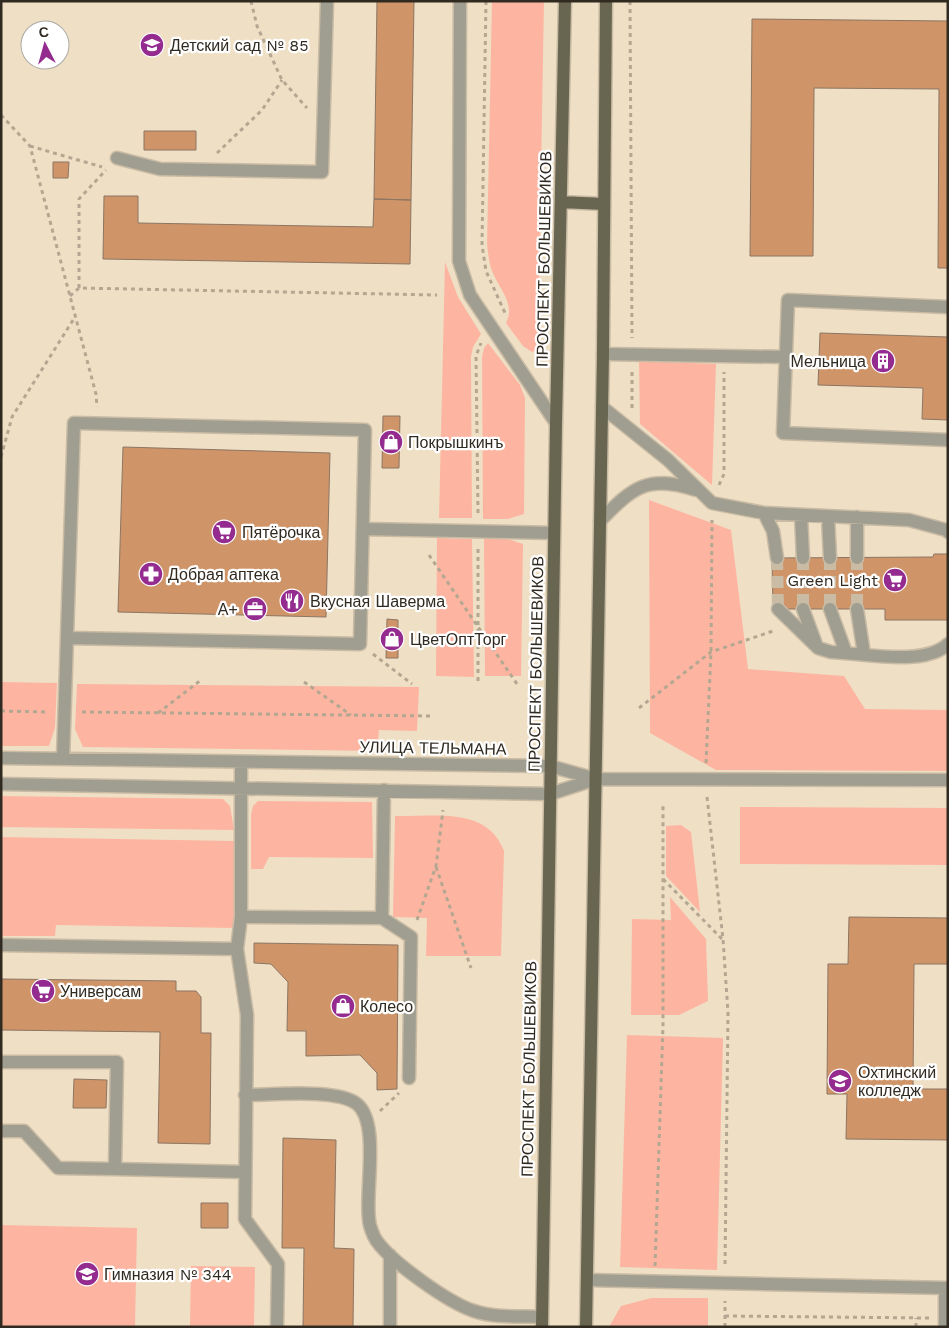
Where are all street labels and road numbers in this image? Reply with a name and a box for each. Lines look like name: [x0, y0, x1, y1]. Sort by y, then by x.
street label: ПРОСПЕКТ БОЛЬШЕВИКОВ: [533, 151, 555, 367]
street label: ПРОСПЕКТ БОЛЬШЕВИКОВ: [525, 556, 547, 772]
street label: УЛИЦА ТЕЛЬМАНА: [359, 737, 507, 759]
street label: ПРОСПЕКТ БОЛЬШЕВИКОВ: [518, 961, 540, 1177]

